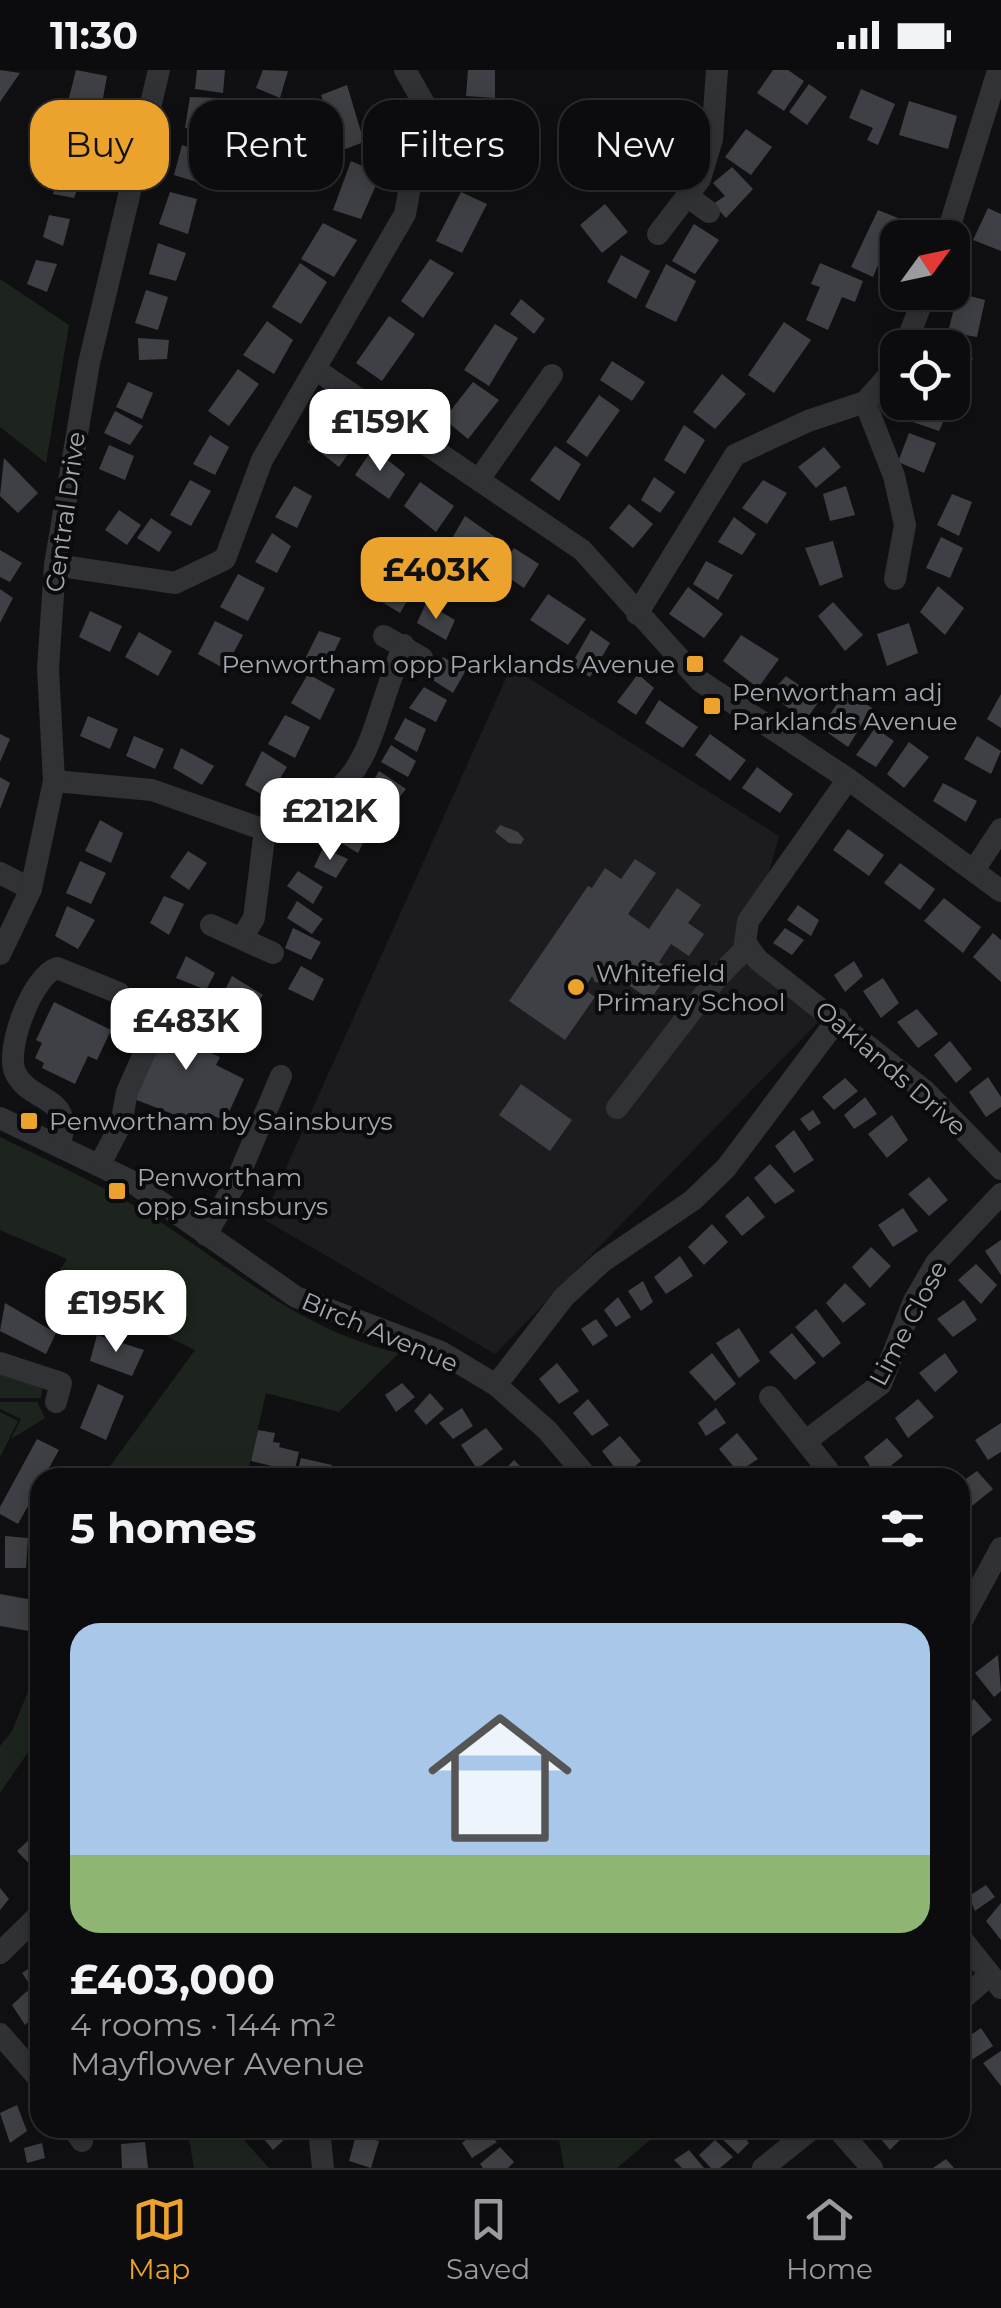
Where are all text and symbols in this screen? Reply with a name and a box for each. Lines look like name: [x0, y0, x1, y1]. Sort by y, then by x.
text: 11:30: [50, 12, 138, 59]
chip: Buy: [30, 100, 169, 190]
chip: Rent: [189, 100, 343, 190]
chip: Filters: [363, 100, 539, 190]
chip: New: [559, 100, 710, 190]
north arrow: [880, 220, 970, 310]
map controls: [880, 220, 970, 420]
button: locate: [880, 330, 970, 420]
pin: £159K: [310, 389, 450, 474]
text: £159K: [331, 402, 429, 441]
street label: Central Drive: [39, 430, 91, 594]
pin: £403K: [366, 537, 506, 622]
text: £403K: [383, 550, 489, 589]
place label: Penwortham opp Parklands Avenue: [221, 649, 675, 679]
marker: Penwortham opp Parklands Avenue: [684, 653, 706, 675]
place label: Penwortham adj Parklands Avenue: [732, 677, 958, 736]
marker: Penwortham adj Parklands Avenue: [701, 695, 723, 717]
pin: £212K: [260, 778, 400, 863]
text: £212K: [282, 791, 378, 830]
place label: Whitefield Primary School: [596, 958, 785, 1017]
marker: Whitefield Primary School: [565, 976, 587, 998]
pin: £483K: [116, 988, 256, 1073]
street label: Oaklands Drive: [809, 994, 973, 1142]
text: £483K: [133, 1001, 239, 1040]
place label: Penwortham by Sainsburys: [49, 1106, 393, 1136]
marker: Penwortham by Sainsburys: [18, 1110, 40, 1132]
place label: Penwortham opp Sainsburys: [137, 1162, 328, 1221]
marker: Penwortham opp Sainsburys: [106, 1180, 128, 1202]
street label: Lime Close: [863, 1255, 953, 1391]
pin: £195K: [46, 1270, 186, 1355]
text: £195K: [67, 1283, 165, 1322]
street label: Birch Avenue: [297, 1286, 463, 1378]
icon: filters: [875, 1501, 930, 1556]
text: 5 homes: [70, 1502, 257, 1554]
icon: home: [410, 1688, 590, 1868]
text: £403,000: [70, 1953, 275, 2005]
text: 4 rooms · 144 m²: [70, 2005, 336, 2044]
text: Mayflower Avenue: [70, 2044, 364, 2083]
tab: Map: [128, 2192, 190, 2286]
tab: Saved: [446, 2192, 530, 2286]
tab: Home: [786, 2192, 873, 2286]

